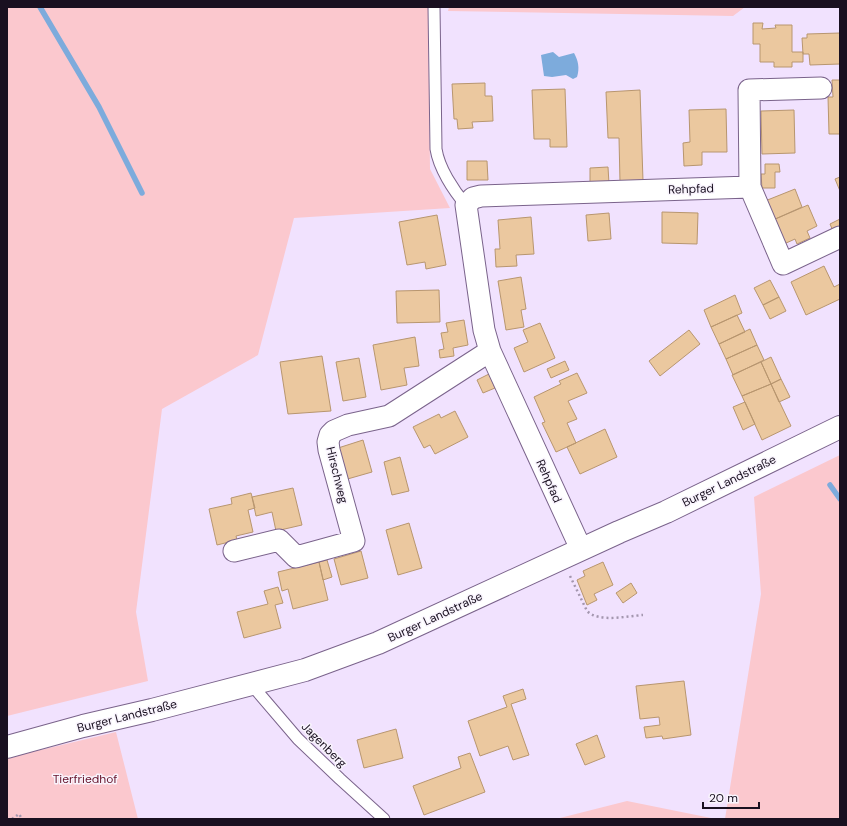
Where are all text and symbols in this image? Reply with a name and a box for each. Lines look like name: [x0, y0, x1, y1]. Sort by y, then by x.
street label: Rehpfad: [668, 180, 714, 198]
street label: Hirschweg: [322, 445, 352, 505]
street label: Burger Landstraße: [679, 451, 779, 511]
street label: Rehpfad: [532, 457, 566, 505]
street label: Burger Landstraße: [385, 588, 485, 646]
street label: Burger Landstraße: [75, 696, 179, 736]
street label: Jagenberg: [298, 719, 350, 771]
park label: Tierfriedhof: [53, 771, 117, 787]
scale bar: [703, 784, 759, 810]
text: 20 m: [709, 790, 738, 806]

